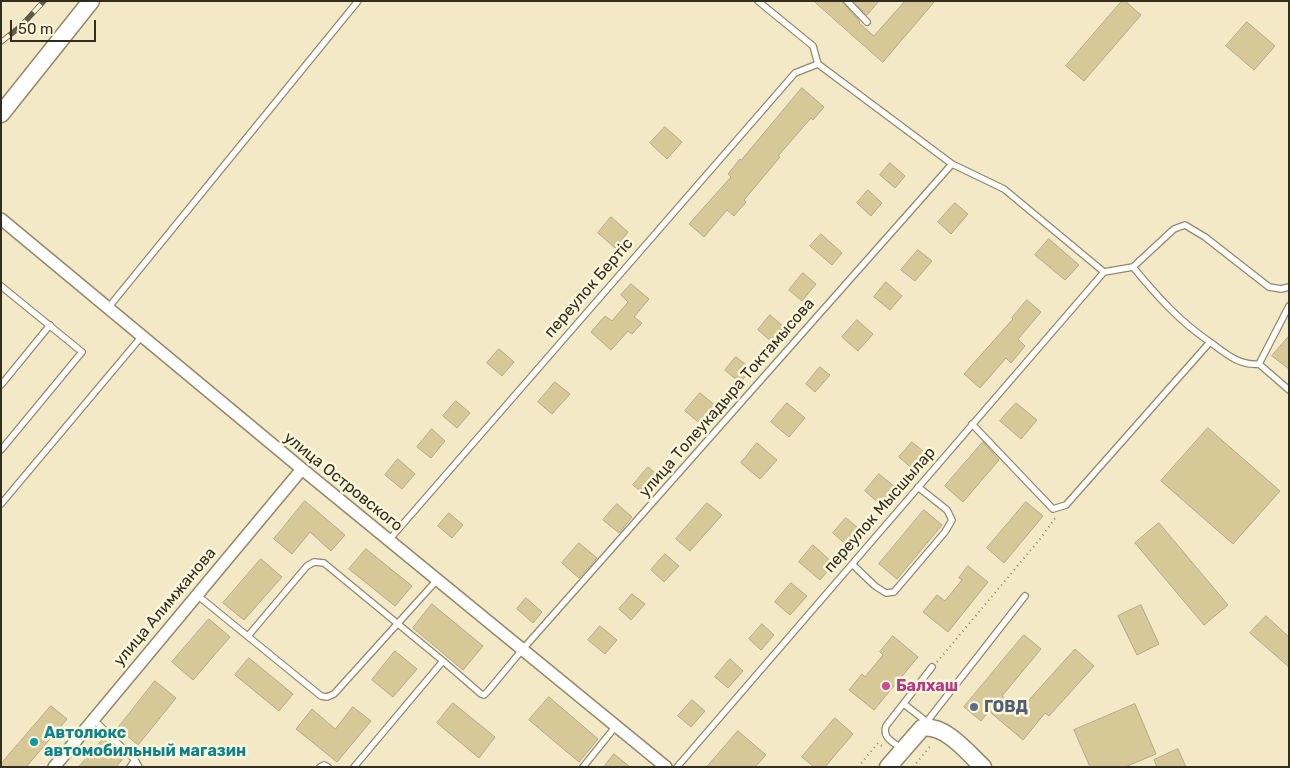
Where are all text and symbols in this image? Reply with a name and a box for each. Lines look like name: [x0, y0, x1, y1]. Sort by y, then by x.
scale bar: [12, 10, 99, 42]
text: 50 m: [18, 20, 53, 38]
street label: переулок Бертіс: [541, 234, 637, 342]
street label: улица Толеукадыра Токтамысова: [635, 294, 819, 502]
street label: улица Островского: [280, 428, 406, 536]
street label: переулок Мысшылар: [820, 443, 940, 577]
street label: улица Алимжанова: [110, 544, 220, 670]
place label: Балхаш: [896, 676, 958, 696]
marker: Балхаш: [880, 680, 892, 692]
place label: ГОВД: [984, 697, 1028, 717]
marker: ГОВД: [968, 701, 980, 713]
place label: Автолюкс автомобильный магазин: [44, 723, 246, 761]
marker: Автолюкс автомобильный магазин: [28, 736, 40, 748]

